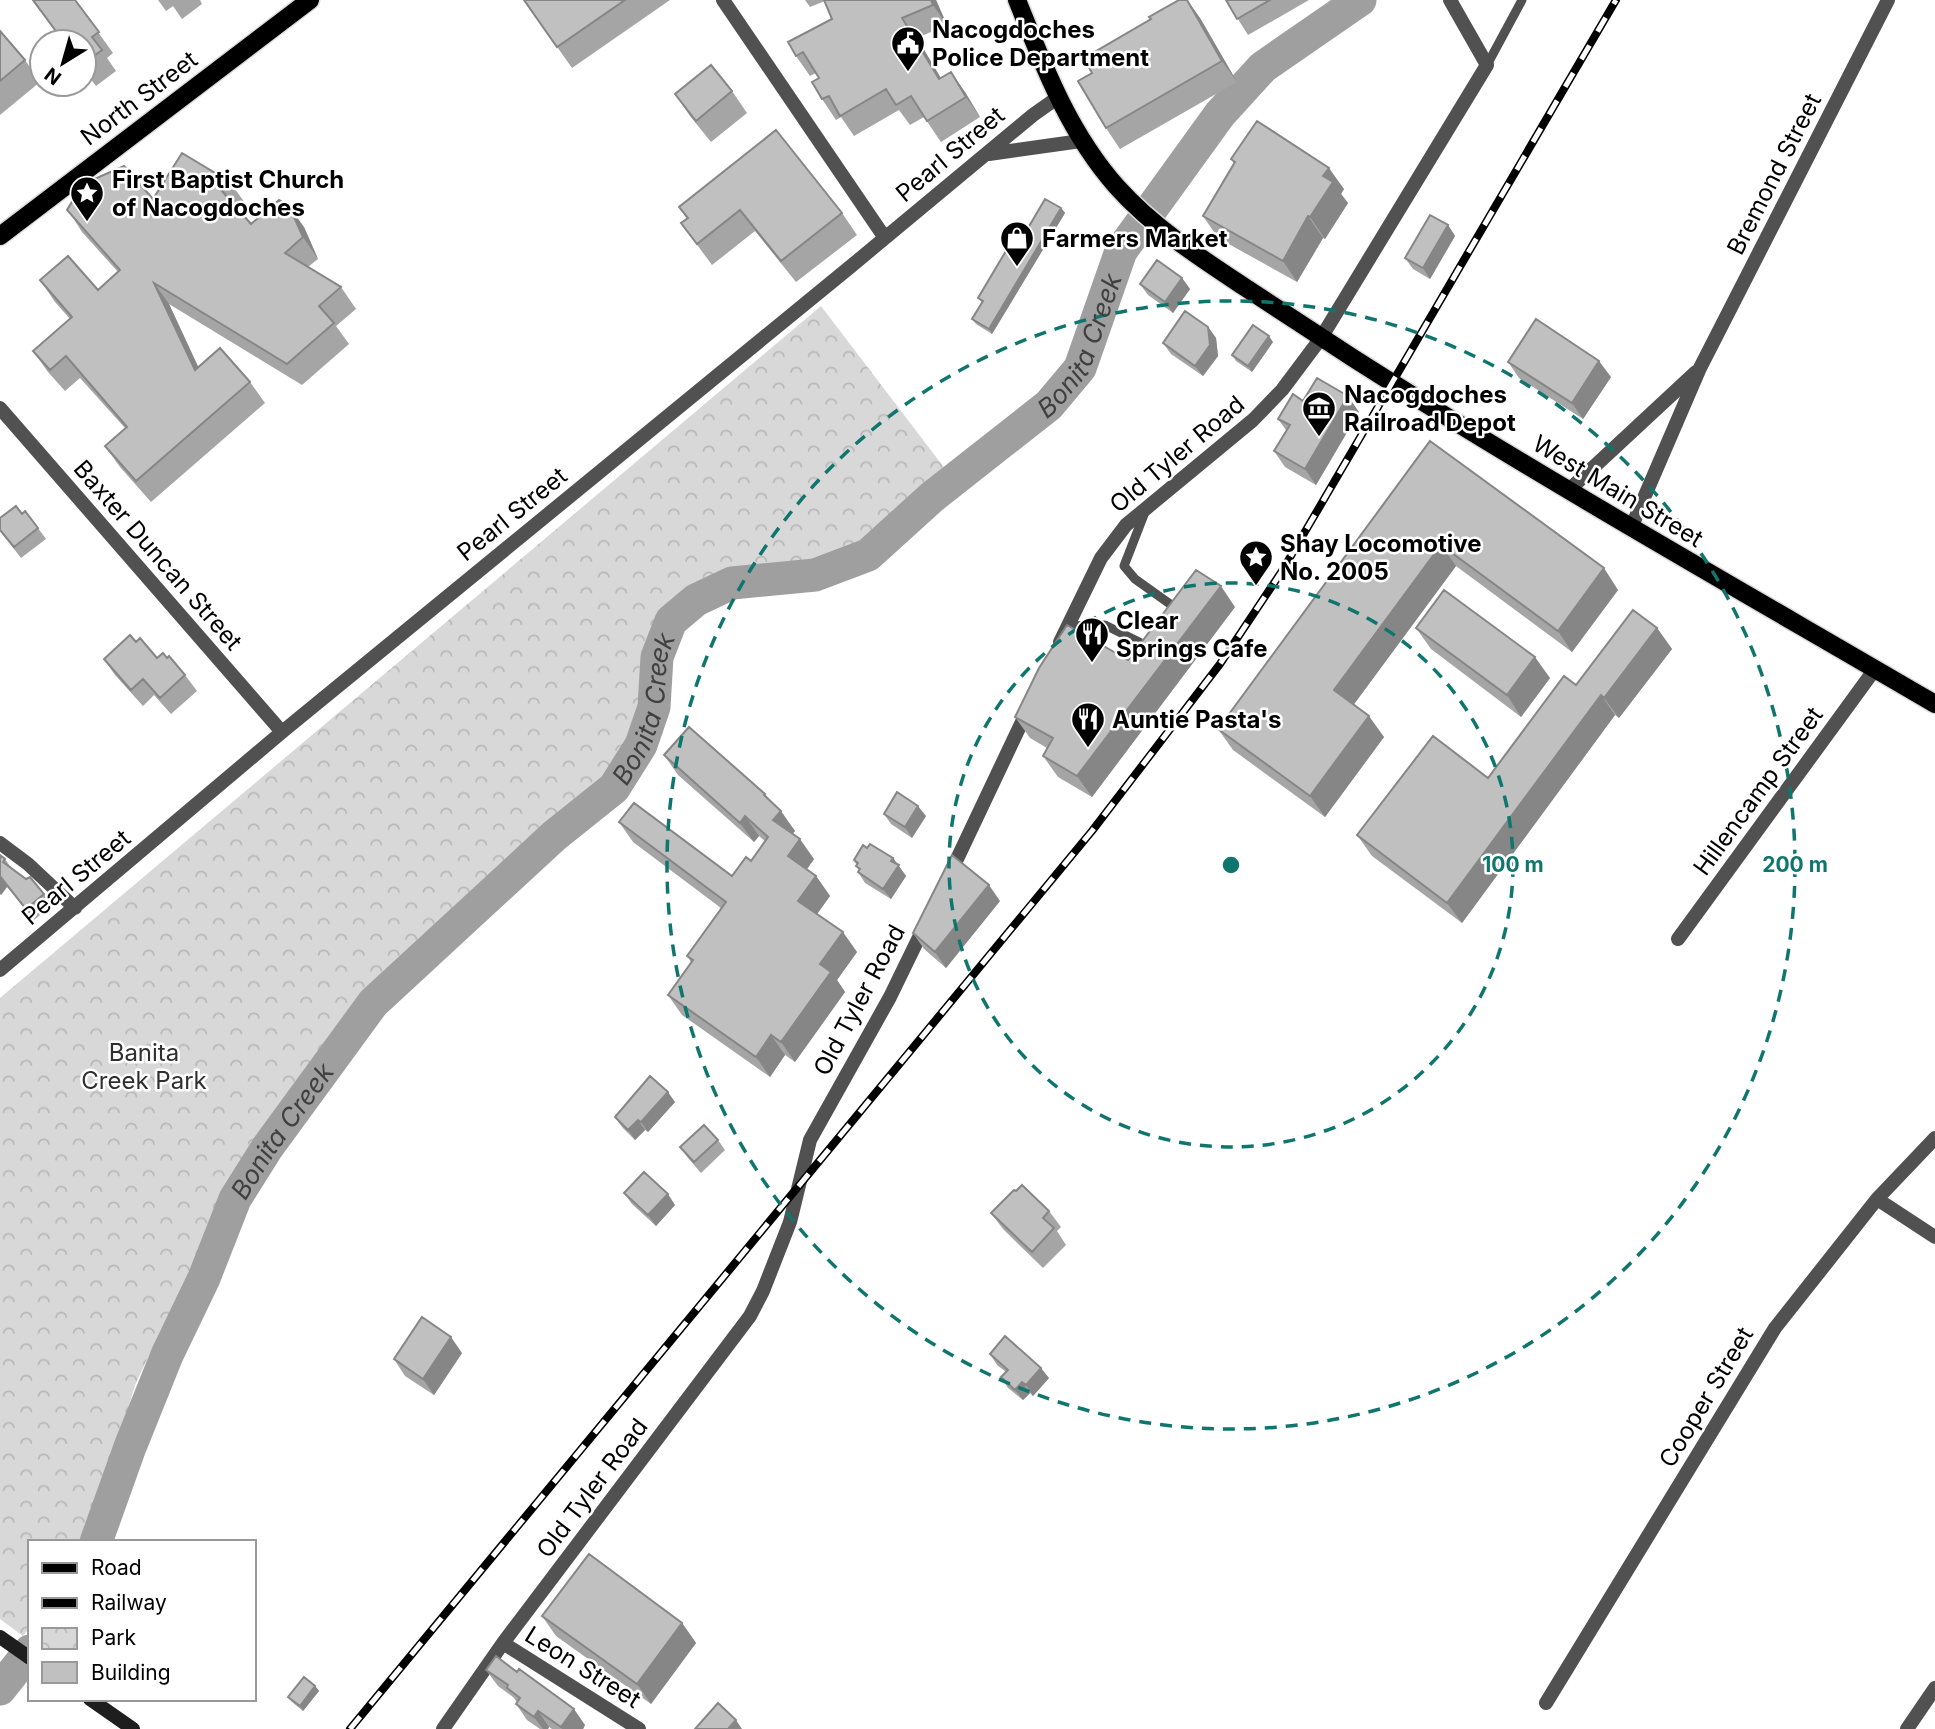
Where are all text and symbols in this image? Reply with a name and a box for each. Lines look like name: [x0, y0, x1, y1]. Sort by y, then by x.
place label: Nacogdoches Police Department: [932, 15, 1149, 72]
public building icon: Nacogdoches Police Department: [889, 24, 927, 73]
north arrow: [28, 28, 98, 98]
street label: North Street: [75, 45, 203, 151]
text: N: [40, 63, 66, 90]
street label: Bremond Street: [1721, 88, 1827, 259]
street label: Pearl Street: [890, 100, 1010, 208]
place label: First Baptist Church of Nacogdoches: [112, 165, 344, 222]
place icon: First Baptist Church of Nacogdoches: [68, 174, 106, 223]
shop icon: Farmers Market: [998, 219, 1036, 268]
place label: Farmers Market: [1042, 224, 1228, 253]
water label: Bonita Creek: [1031, 268, 1128, 424]
place label: Nacogdoches Railroad Depot: [1344, 380, 1516, 437]
street label: Old Tyler Road: [1104, 389, 1250, 519]
museum icon: Nacogdoches Railroad Depot: [1300, 389, 1338, 438]
street label: West Main Street: [1528, 429, 1708, 553]
street label: Baxter Duncan Street: [68, 454, 248, 656]
street label: Pearl Street: [451, 461, 573, 567]
place label: Shay Locomotive No. 2005: [1280, 529, 1482, 586]
place icon: Shay Locomotive No. 2005: [1237, 538, 1275, 587]
place label: Clear Springs Cafe: [1116, 606, 1268, 663]
restaurant icon: Clear Springs Cafe: [1073, 615, 1111, 664]
water label: Bonita Creek: [605, 627, 681, 790]
restaurant icon: Auntie Pasta's: [1069, 700, 1107, 749]
street label: Hillencamp Street: [1687, 701, 1829, 881]
place label: Auntie Pasta's: [1112, 705, 1281, 734]
street label: Pearl Street: [16, 823, 136, 931]
text: 100 m: [1482, 852, 1544, 877]
text: 200 m: [1762, 852, 1828, 877]
centre of rings: [1219, 853, 1243, 877]
street label: Old Tyler Road: [807, 920, 911, 1080]
park label: Banita Creek Park: [81, 1038, 207, 1095]
water label: Bonita Creek: [224, 1056, 340, 1204]
street label: Cooper Street: [1653, 1321, 1759, 1472]
street label: Old Tyler Road: [530, 1413, 654, 1563]
legend: [28, 1540, 256, 1701]
text: Road: [91, 1555, 142, 1580]
text: Railway: [91, 1590, 167, 1615]
street label: Leon Street: [520, 1620, 646, 1714]
text: Park: [91, 1625, 136, 1650]
text: Building: [91, 1660, 171, 1685]

